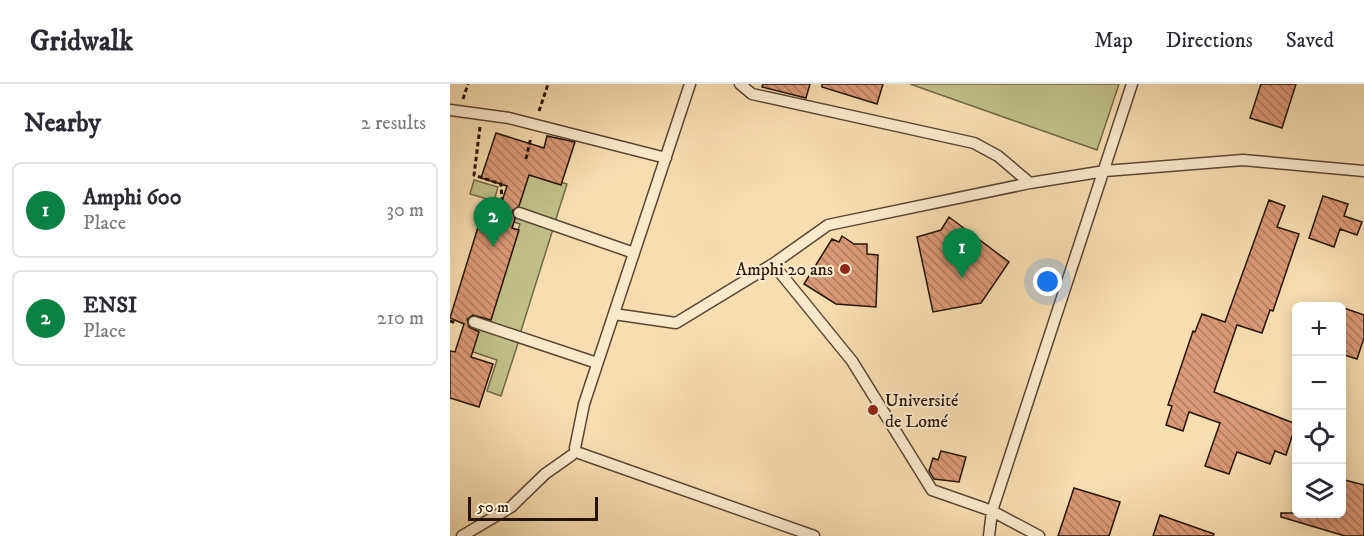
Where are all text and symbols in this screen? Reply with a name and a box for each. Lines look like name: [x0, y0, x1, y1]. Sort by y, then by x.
text: Gridwalk: [30, 24, 133, 59]
text: Map: [1094, 28, 1133, 54]
text: Directions: [1166, 28, 1253, 54]
text: Saved: [1286, 28, 1334, 54]
text: Nearby: [24, 107, 101, 140]
text: 2 results: [361, 111, 426, 136]
text: Amphi 600: [83, 184, 182, 211]
text: 1: [42, 198, 49, 223]
text: 30 m: [386, 198, 424, 223]
pin: 2: [474, 198, 513, 247]
text: Place: [83, 211, 126, 236]
pin: 1: [942, 228, 982, 278]
place label: Amphi 20 ans: [736, 259, 833, 281]
marker: Amphi 20 ans: [838, 262, 852, 276]
your location: [1033, 267, 1062, 296]
text: ENSI: [83, 292, 137, 319]
map controls: [1292, 302, 1346, 518]
button: +: [1292, 302, 1346, 356]
text: 2: [41, 306, 50, 331]
text: 210 m: [377, 306, 424, 331]
text: Place: [83, 319, 126, 344]
button: −: [1292, 356, 1346, 410]
place label: Université de Lomé: [885, 390, 959, 433]
marker: Université de Lomé: [866, 403, 880, 417]
button: locate: [1292, 410, 1346, 464]
button: layers: [1292, 464, 1346, 518]
scale bar: [468, 494, 598, 522]
text: 50 m: [477, 497, 509, 517]

